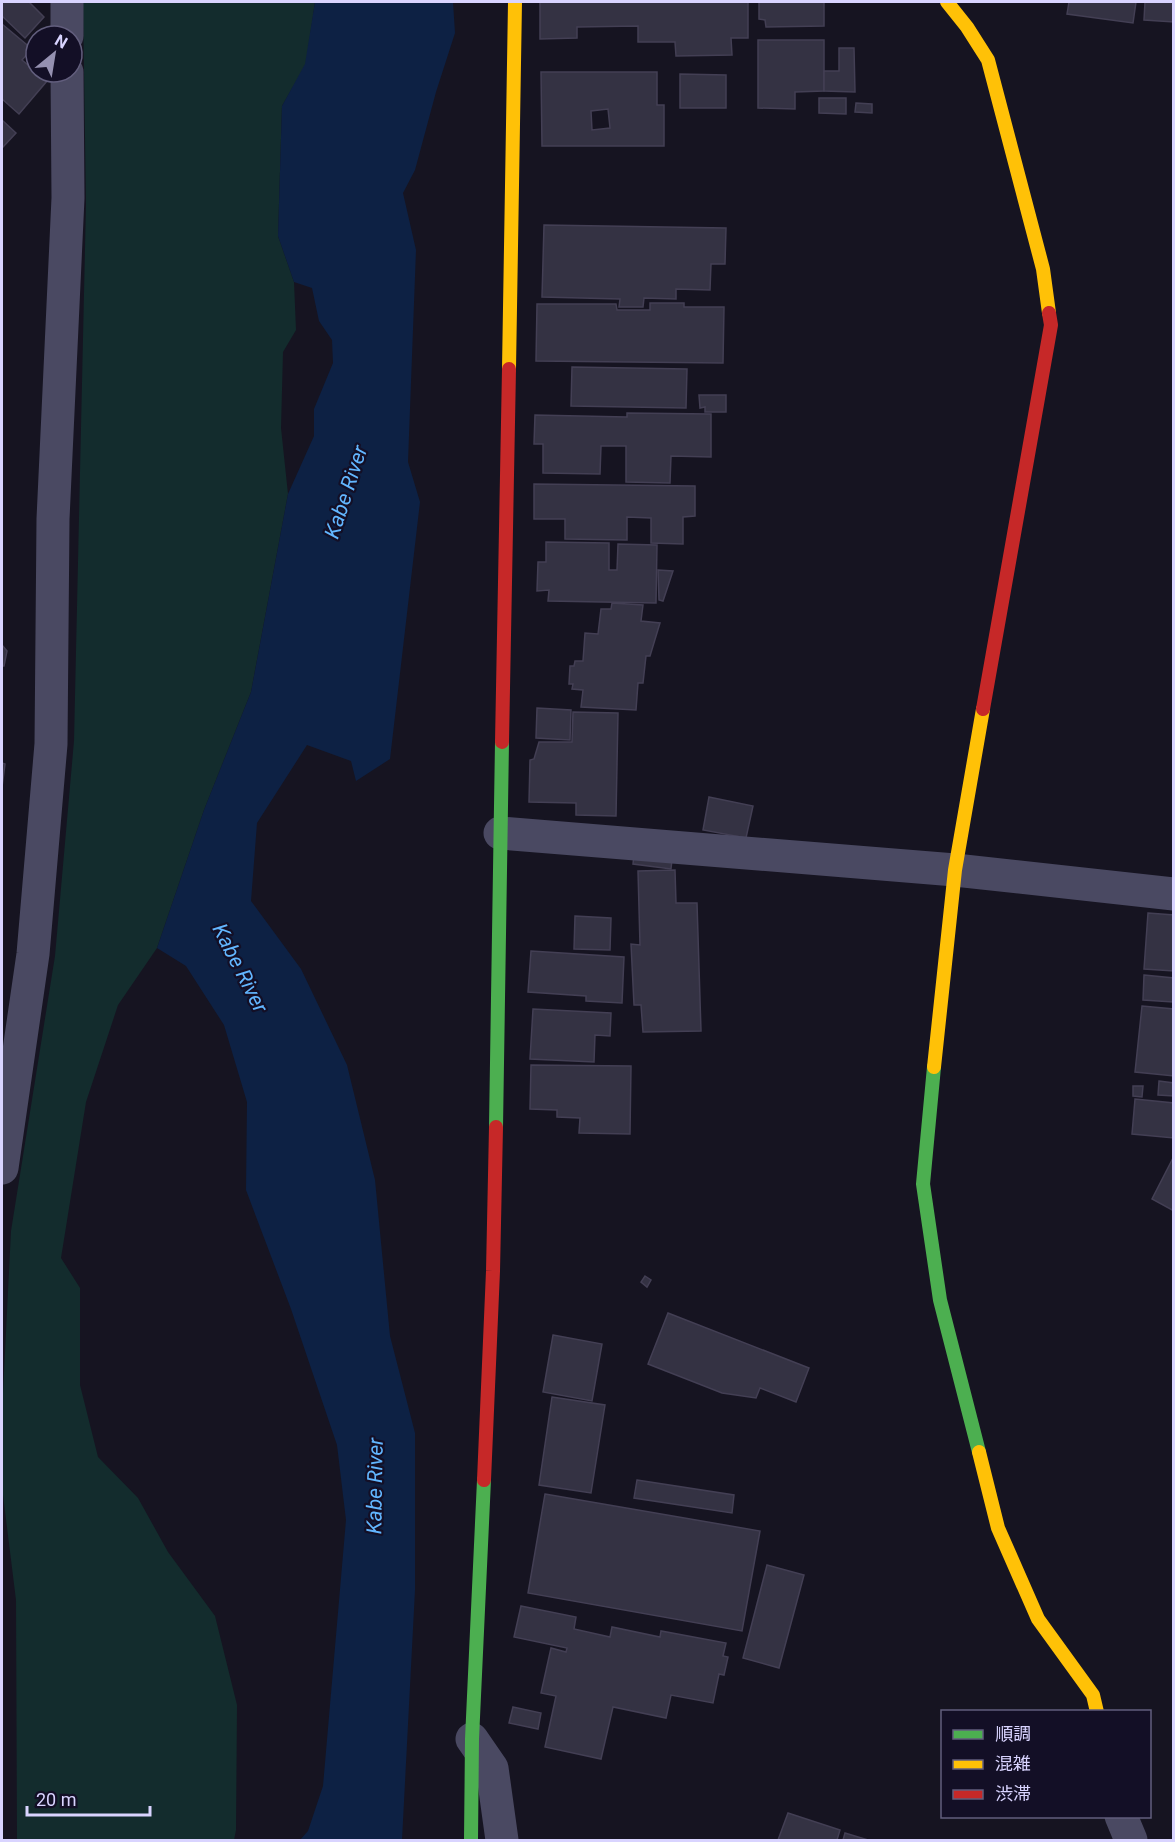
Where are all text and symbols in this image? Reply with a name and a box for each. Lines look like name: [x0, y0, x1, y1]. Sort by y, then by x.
north arrow: [24, 24, 84, 84]
text: N: [52, 30, 71, 52]
water label: Kabe River: [320, 442, 373, 541]
water label: Kabe River: [207, 920, 273, 1017]
water label: Kabe River: [362, 1437, 388, 1534]
legend: [941, 1710, 1151, 1818]
text: 順調: [995, 1723, 1031, 1744]
text: 混雑: [995, 1753, 1031, 1774]
scale bar: [27, 1779, 150, 1817]
text: 渋滞: [995, 1783, 1031, 1804]
text: 20 m: [36, 1789, 76, 1810]

